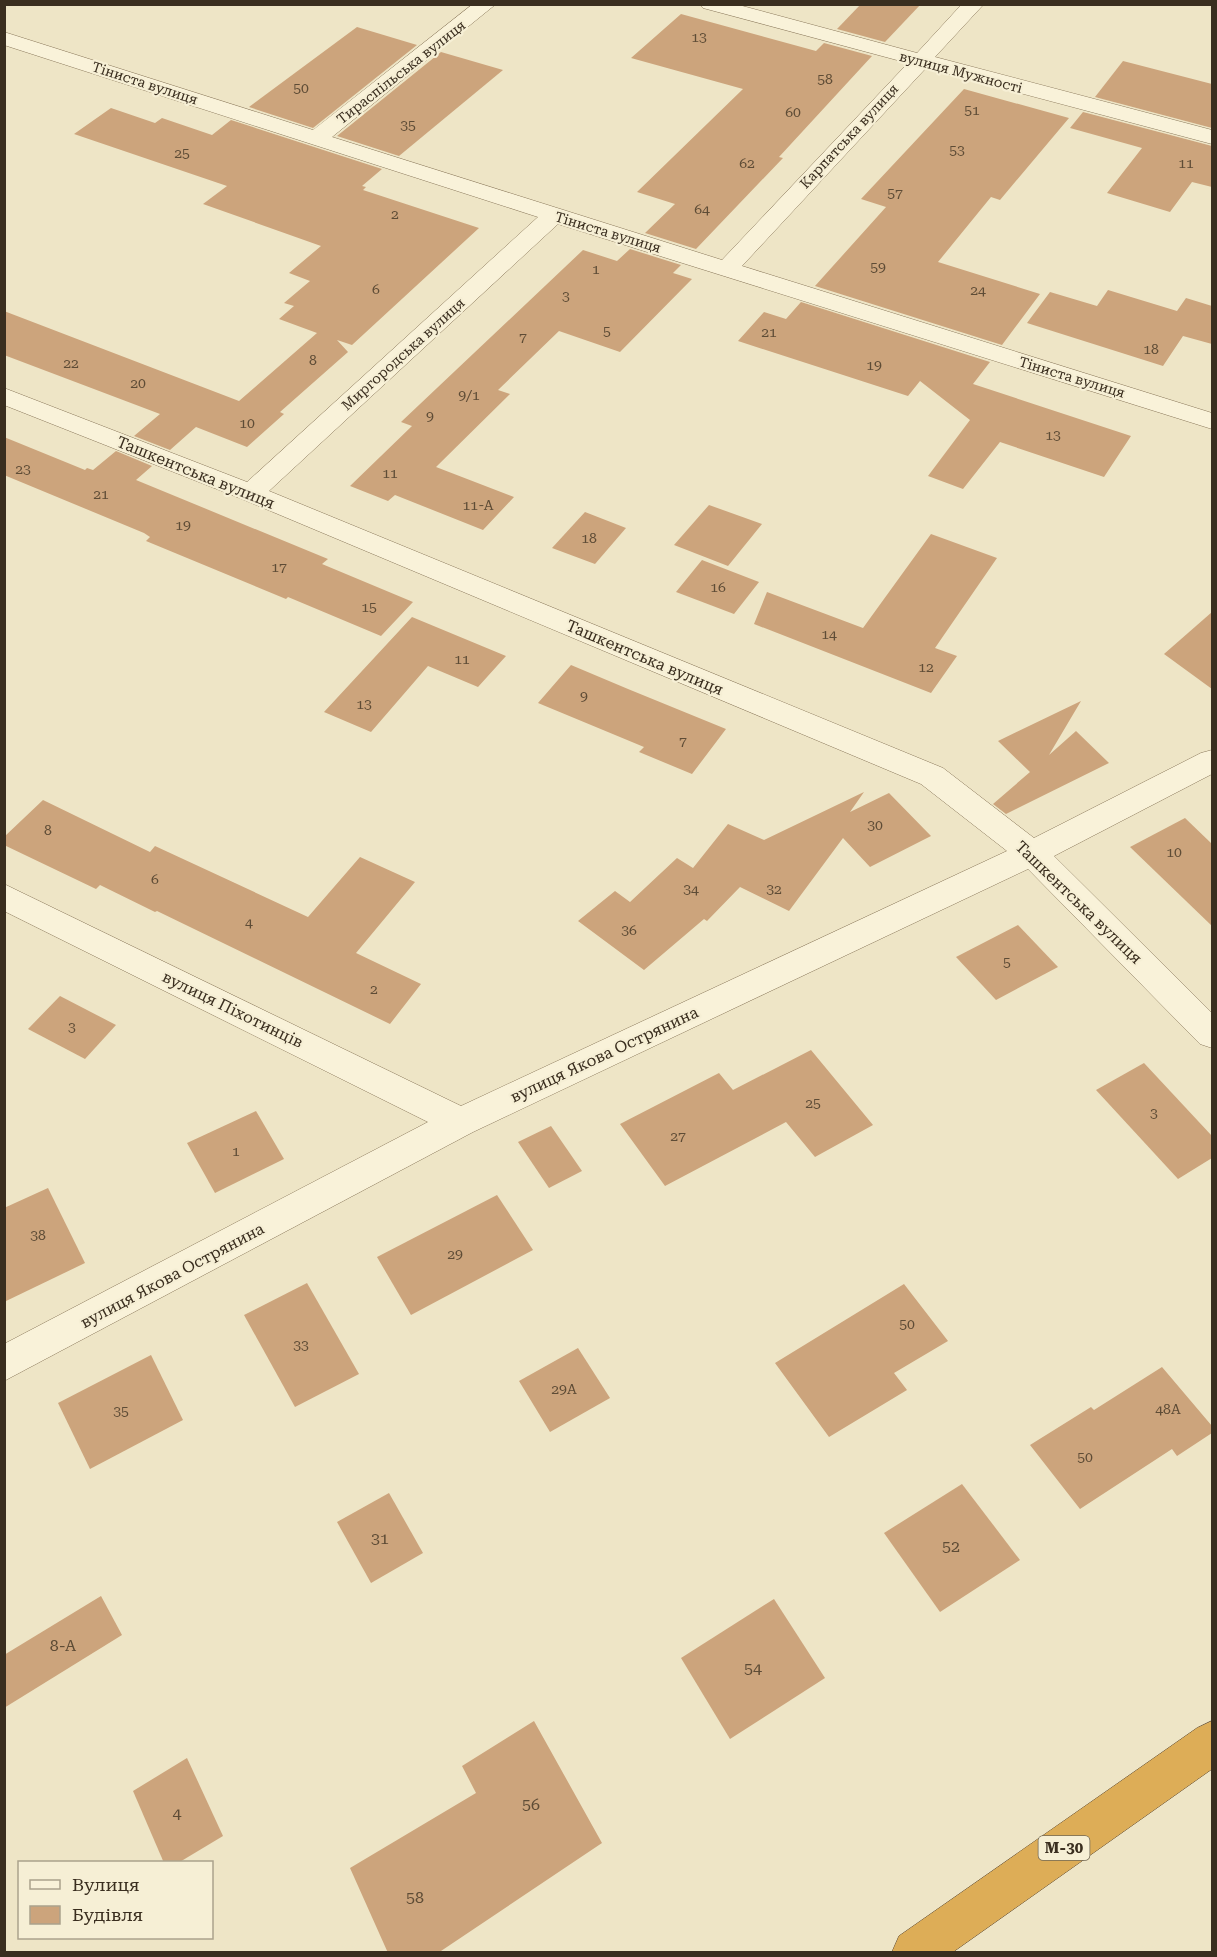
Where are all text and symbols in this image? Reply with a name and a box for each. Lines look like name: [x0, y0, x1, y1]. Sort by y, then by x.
street label: Тираспільська вулиця: [334, 17, 468, 127]
house number: 13: [691, 29, 707, 45]
street label: вулиця Мужності: [898, 48, 1025, 96]
street label: Тіниста вулиця: [90, 58, 200, 108]
house number: 58: [817, 71, 833, 87]
house number: 50: [293, 80, 309, 96]
street label: Карпатська вулиця: [797, 81, 901, 191]
house number: 51: [964, 102, 980, 118]
house number: 60: [785, 104, 801, 120]
house number: 35: [400, 117, 416, 133]
house number: 53: [949, 142, 965, 158]
house number: 25: [174, 145, 190, 161]
house number: 62: [739, 155, 755, 171]
house number: 11: [1178, 155, 1194, 171]
house number: 57: [887, 185, 903, 201]
house number: 64: [694, 201, 710, 217]
house number: 2: [391, 206, 399, 222]
street label: Тіниста вулиця: [553, 208, 663, 256]
house number: 59: [870, 259, 886, 275]
house number: 1: [592, 261, 600, 277]
house number: 6: [372, 281, 380, 297]
house number: 24: [970, 282, 986, 298]
house number: 3: [562, 288, 570, 304]
street label: Миргородська вулиця: [338, 295, 468, 413]
house number: 5: [603, 323, 611, 339]
house number: 21: [761, 324, 777, 340]
house number: 7: [519, 329, 527, 345]
house number: 18: [1143, 341, 1159, 357]
house number: 8: [309, 352, 317, 368]
street label: Тіниста вулиця: [1017, 353, 1127, 401]
house number: 22: [63, 355, 79, 371]
house number: 19: [866, 357, 882, 373]
house number: 20: [130, 375, 146, 391]
house number: 9/1: [458, 387, 480, 403]
house number: 9: [426, 408, 434, 424]
house number: 10: [239, 415, 255, 431]
house number: 13: [1045, 427, 1061, 443]
street label: Ташкентська вулиця: [114, 432, 278, 513]
house number: 23: [15, 461, 31, 477]
house number: 11: [382, 465, 398, 481]
house number: 21: [93, 486, 109, 502]
house number: 11-А: [462, 497, 494, 513]
house number: 19: [175, 517, 191, 533]
house number: 18: [581, 530, 597, 546]
house number: 17: [271, 559, 287, 575]
house number: 16: [710, 579, 726, 595]
house number: 15: [361, 599, 377, 615]
street label: Ташкентська вулиця: [563, 616, 726, 699]
house number: 14: [821, 626, 837, 642]
house number: 11: [454, 651, 470, 667]
house number: 12: [918, 659, 934, 675]
house number: 9: [580, 688, 588, 704]
house number: 13: [356, 696, 372, 712]
house number: 7: [679, 733, 687, 749]
house number: 30: [867, 817, 883, 833]
house number: 8: [44, 822, 52, 838]
street label: Ташкентська вулиця: [1011, 837, 1146, 968]
house number: 10: [1166, 844, 1182, 860]
house number: 6: [151, 871, 159, 887]
house number: 34: [683, 881, 699, 897]
house number: 32: [766, 881, 782, 897]
house number: 4: [245, 914, 253, 930]
house number: 36: [621, 922, 637, 938]
house number: 5: [1003, 954, 1011, 970]
street label: вулиця Піхотинців: [159, 967, 306, 1052]
house number: 2: [370, 981, 378, 997]
street label: вулиця Якова Острянина: [507, 1002, 702, 1106]
house number: 3: [68, 1019, 76, 1035]
house number: 25: [805, 1095, 821, 1111]
house number: 3: [1150, 1105, 1158, 1121]
house number: 27: [670, 1128, 686, 1144]
house number: 1: [232, 1143, 240, 1159]
street label: вулиця Якова Острянина: [77, 1219, 268, 1332]
house number: 38: [30, 1227, 46, 1243]
house number: 29: [447, 1246, 463, 1262]
house number: 50: [899, 1316, 915, 1332]
house number: 33: [293, 1337, 309, 1353]
house number: 29А: [551, 1381, 577, 1397]
house number: 48А: [1155, 1401, 1181, 1417]
house number: 35: [113, 1403, 129, 1419]
house number: 50: [1077, 1449, 1093, 1465]
house number: 31: [371, 1529, 389, 1548]
house number: 52: [942, 1537, 960, 1556]
house number: 8-А: [50, 1636, 77, 1655]
house number: 54: [744, 1659, 762, 1678]
house number: 56: [522, 1795, 540, 1814]
house number: 4: [173, 1804, 182, 1823]
road number: М-30: [1038, 1836, 1090, 1860]
legend: [18, 1861, 213, 1939]
text: Вулиця: [72, 1874, 139, 1895]
house number: 58: [406, 1888, 424, 1907]
text: Будівля: [72, 1904, 143, 1925]

